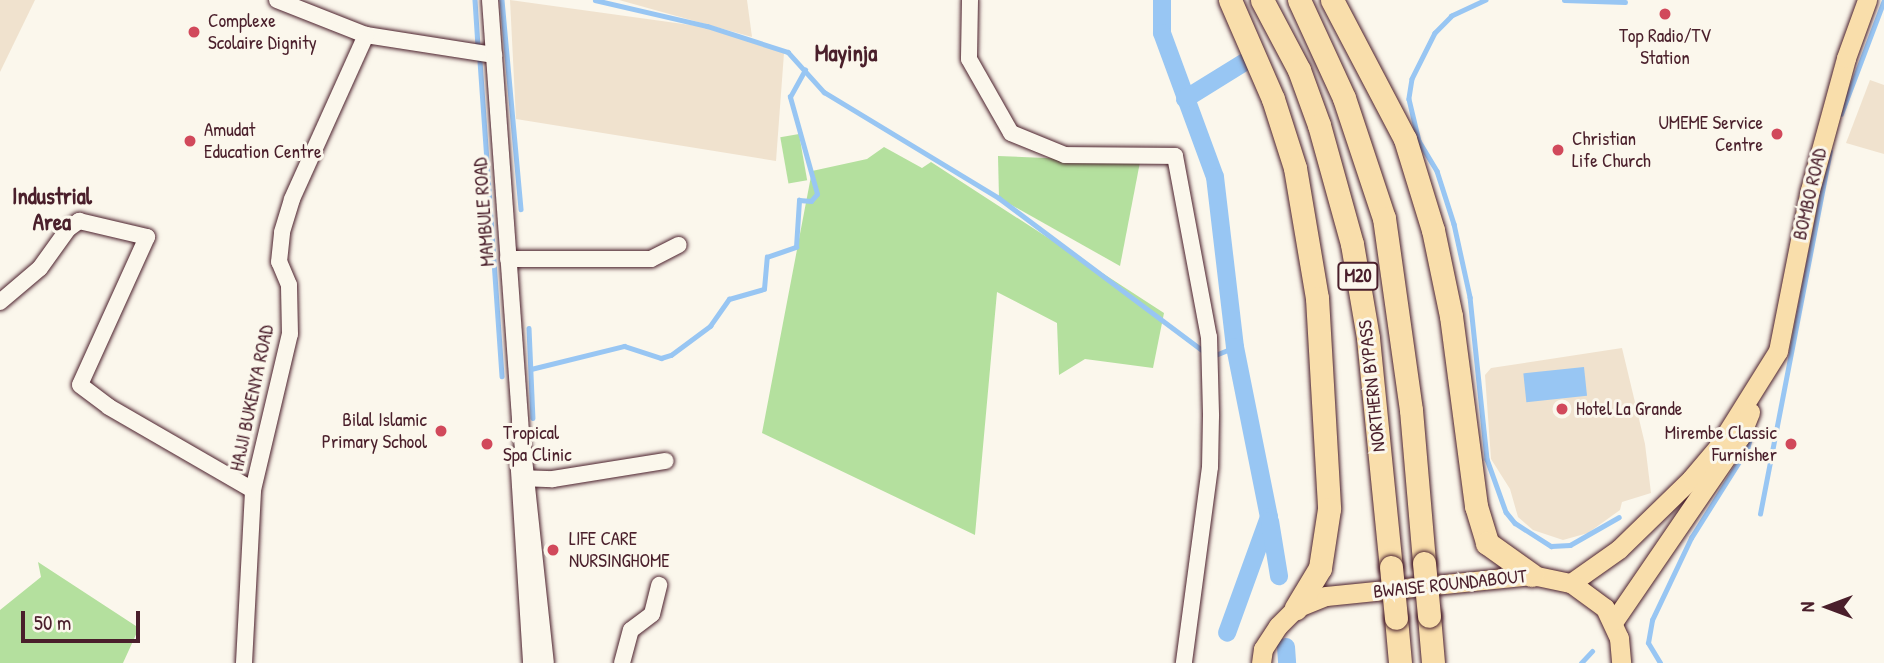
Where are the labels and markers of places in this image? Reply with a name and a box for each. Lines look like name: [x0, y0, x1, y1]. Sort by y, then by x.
marker: Top Radio/TV Station: [1657, 6, 1673, 22]
place label: Complexe Scolaire Dignity: [208, 10, 317, 54]
marker: Complexe Scolaire Dignity: [186, 24, 202, 40]
place label: Top Radio/TV Station: [1619, 25, 1711, 69]
place label: UMEME Service Centre: [1658, 112, 1763, 156]
place label: Amudat Education Centre: [204, 119, 322, 163]
marker: UMEME Service Centre: [1769, 126, 1785, 142]
place label: Christian Life Church: [1572, 128, 1651, 172]
marker: Amudat Education Centre: [182, 133, 198, 149]
marker: Christian Life Church: [1550, 142, 1566, 158]
place label: Hotel La Grande: [1576, 398, 1682, 420]
marker: Hotel La Grande: [1554, 401, 1570, 417]
place label: Bilal Islamic Primary School: [322, 409, 427, 453]
place label: Tropical Spa Clinic: [503, 422, 572, 466]
place label: Mirembe Classic Furnisher: [1665, 422, 1777, 466]
marker: Bilal Islamic Primary School: [433, 423, 449, 439]
marker: Tropical Spa Clinic: [477, 434, 497, 454]
marker: Mirembe Classic Furnisher: [1783, 436, 1799, 452]
place label: LIFE CARE NURSINGHOME: [569, 528, 670, 572]
marker: LIFE CARE NURSINGHOME: [543, 540, 563, 560]

